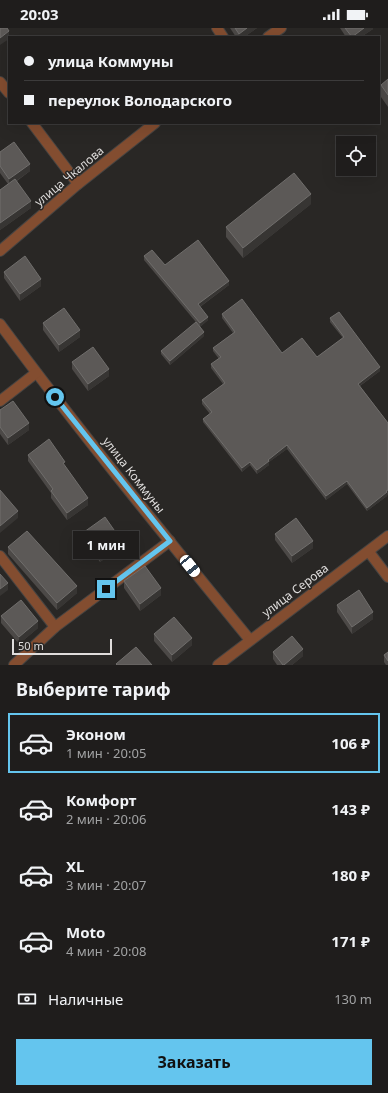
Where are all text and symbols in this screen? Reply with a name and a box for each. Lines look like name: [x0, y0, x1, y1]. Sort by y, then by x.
text: 20:03: [20, 4, 59, 24]
text: улица Коммуны: [48, 51, 174, 71]
text: переулок Володарского: [48, 90, 232, 110]
map controls: [336, 136, 376, 176]
button: locate: [336, 136, 376, 176]
street label: улица Чкалова: [31, 142, 107, 210]
route start: [46, 388, 64, 406]
street label: улица Коммуны: [99, 433, 169, 517]
callout: 1 мин: [73, 531, 139, 559]
text: 1 мин: [87, 536, 126, 554]
car: [178, 553, 202, 579]
street label: улица Серова: [258, 559, 332, 621]
route end: [97, 580, 115, 598]
scale bar: [12, 637, 112, 656]
text: 50 m: [18, 638, 44, 653]
text: Выберите тариф: [16, 677, 171, 701]
text: Эконом: [66, 724, 126, 744]
icon: car: [18, 725, 54, 761]
text: 106 ₽: [331, 733, 370, 753]
text: 1 мин · 20:05: [66, 744, 146, 762]
text: Комфорт: [66, 790, 136, 810]
icon: car: [18, 791, 54, 827]
text: 143 ₽: [331, 799, 370, 819]
text: 2 мин · 20:06: [66, 810, 146, 828]
text: XL: [66, 856, 84, 876]
icon: car: [18, 857, 54, 893]
text: 180 ₽: [331, 865, 370, 885]
text: 3 мин · 20:07: [66, 876, 146, 894]
text: Moto: [66, 922, 105, 942]
icon: car: [18, 923, 54, 959]
text: 171 ₽: [331, 931, 370, 951]
text: 4 мин · 20:08: [66, 942, 146, 960]
icon: cash: [16, 988, 38, 1010]
text: Наличные: [48, 989, 123, 1009]
text: 130 m: [334, 990, 372, 1008]
button: Заказать: [16, 1039, 372, 1085]

